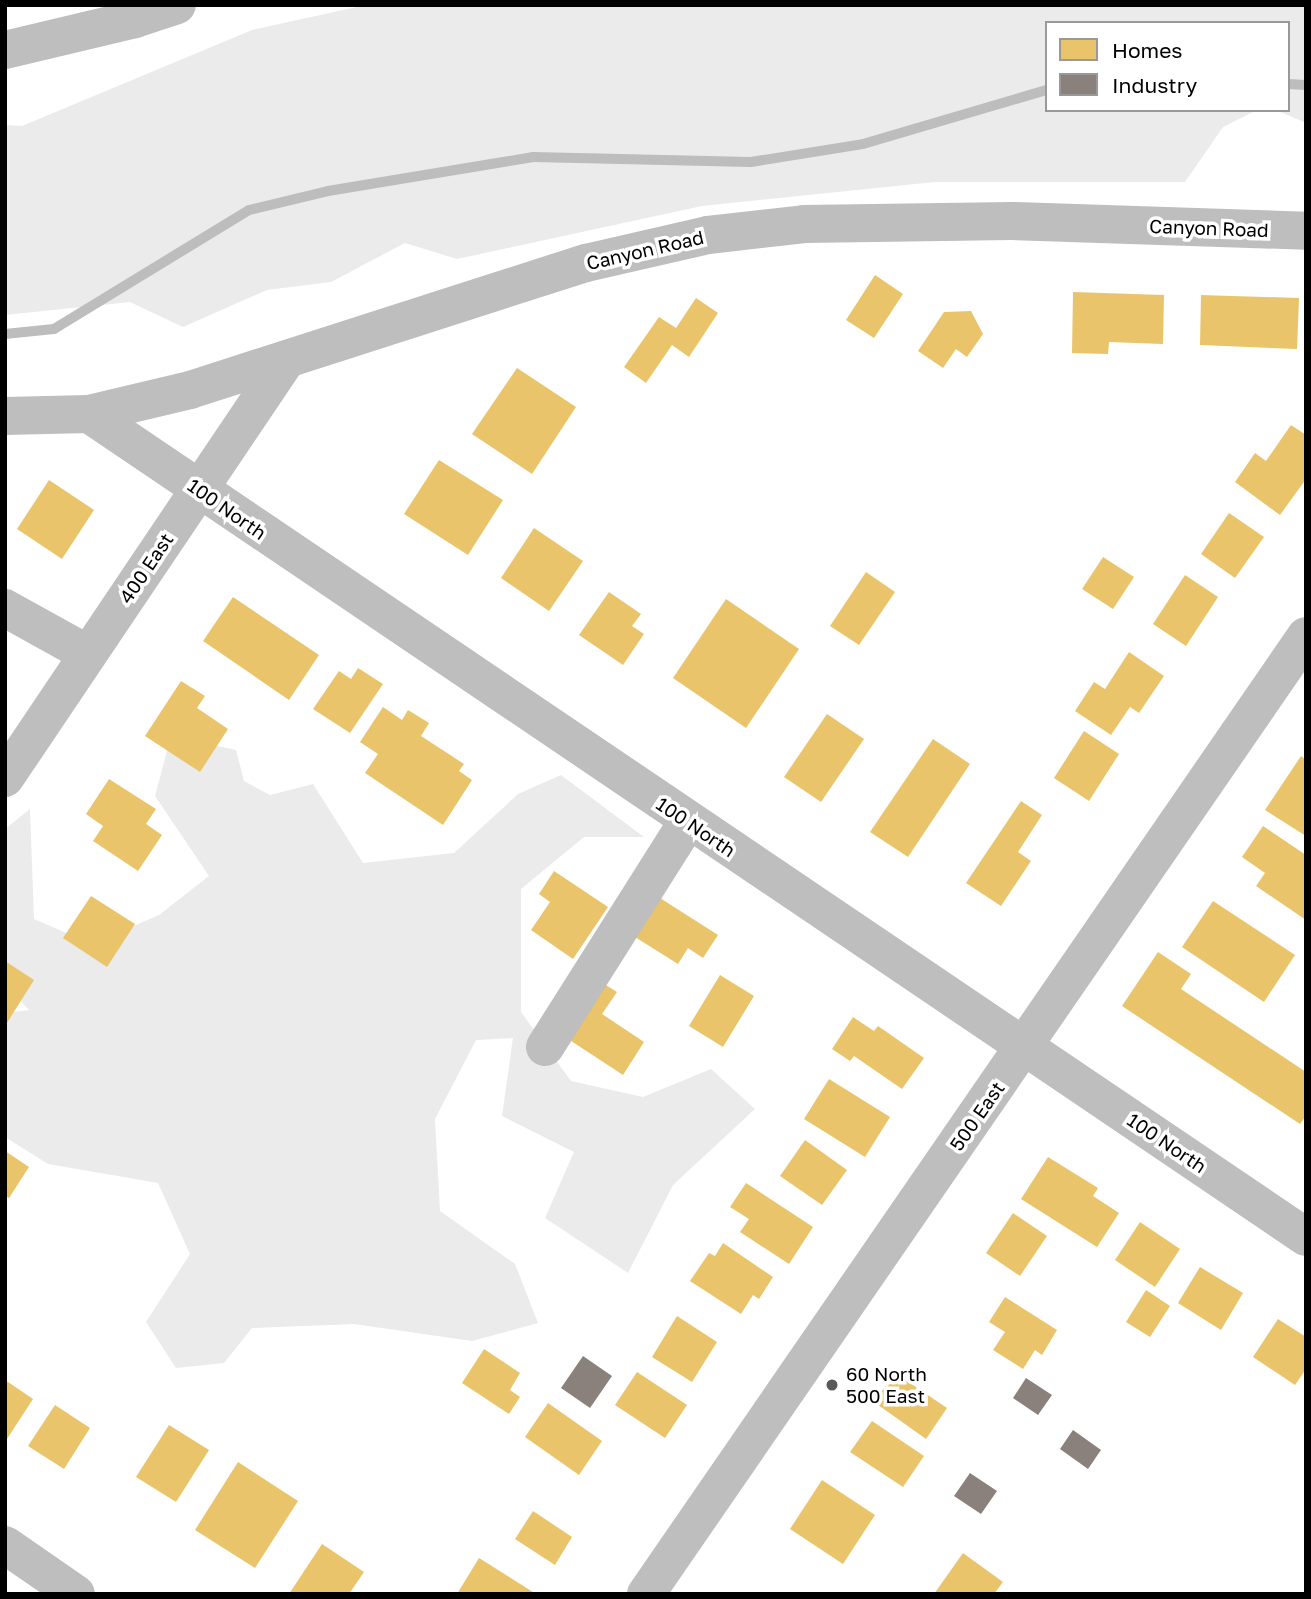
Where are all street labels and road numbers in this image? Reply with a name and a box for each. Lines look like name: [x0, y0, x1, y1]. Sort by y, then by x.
street label: Canyon Road: [1149, 215, 1269, 241]
street label: Canyon Road: [584, 225, 706, 275]
street label: 100 North: [183, 474, 271, 544]
street label: 400 East: [114, 529, 178, 607]
street label: 100 North: [652, 792, 740, 862]
street label: 500 East: [945, 1077, 1009, 1155]
street label: 100 North: [1123, 1108, 1211, 1178]

